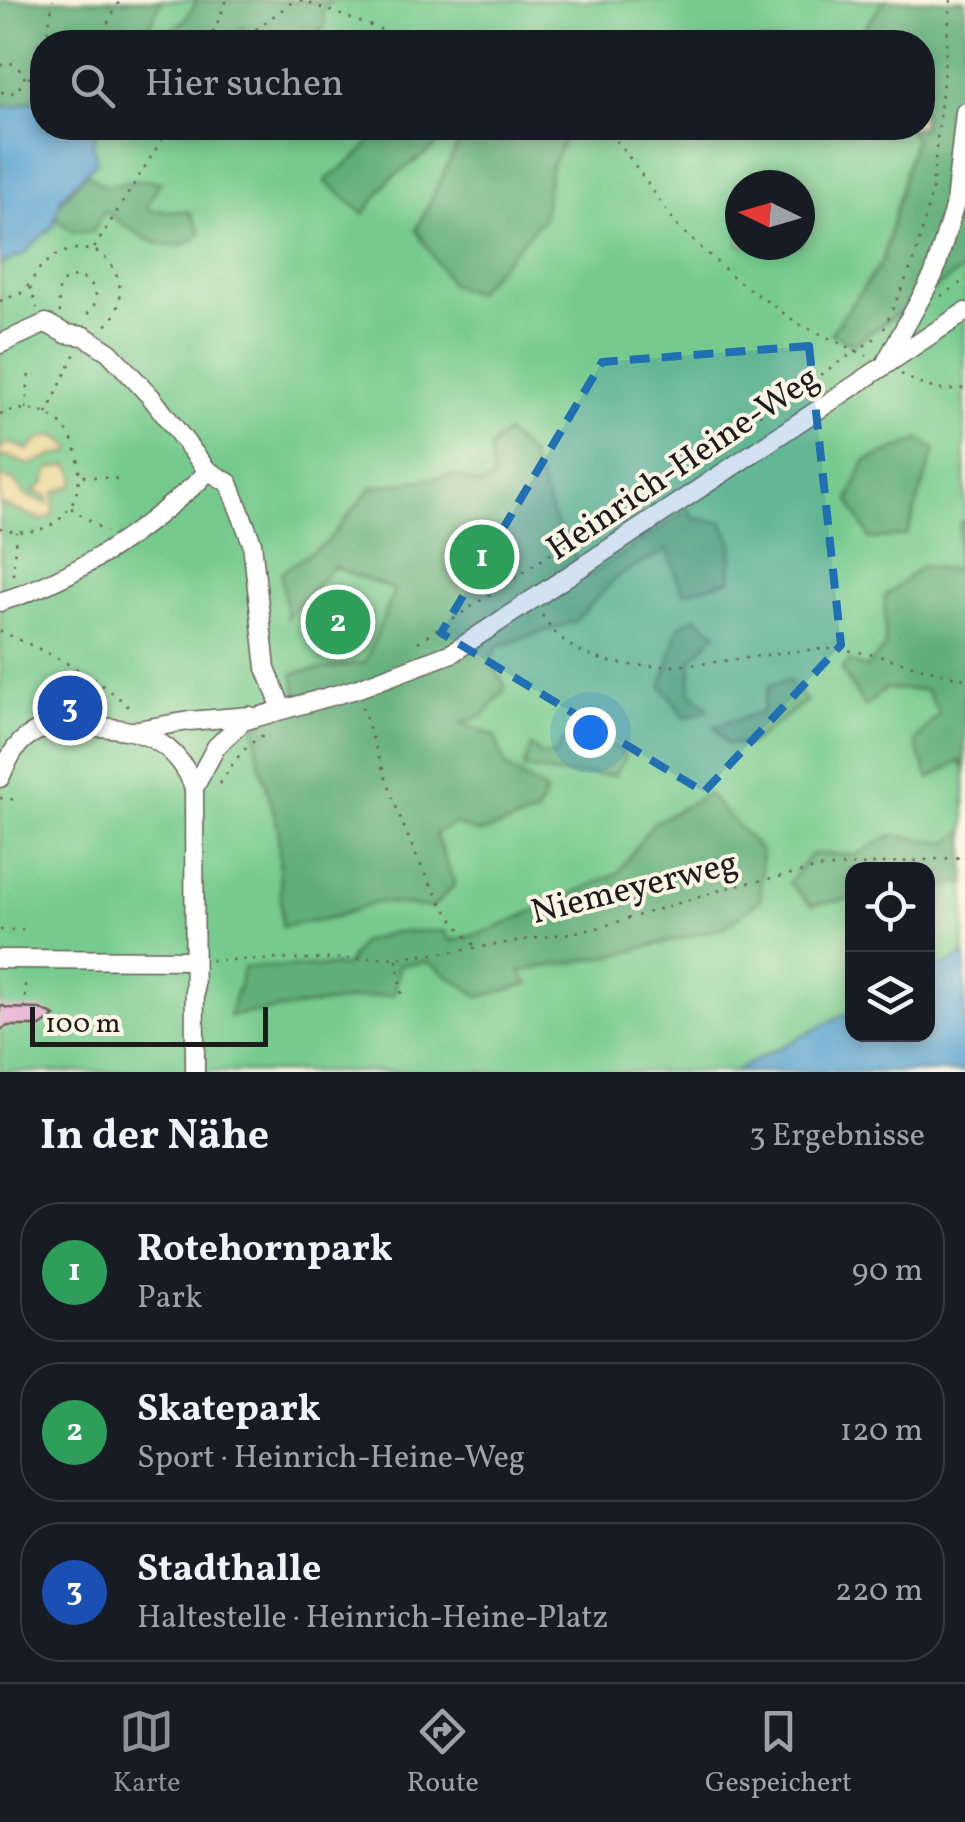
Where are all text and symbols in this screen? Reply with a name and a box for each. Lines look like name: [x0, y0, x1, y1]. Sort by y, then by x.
search box: [30, 30, 935, 140]
icon: search: [65, 58, 120, 113]
text: Hier suchen: [145, 59, 344, 112]
north arrow: [725, 170, 815, 260]
street label: Heinrich-Heine-Weg: [538, 355, 829, 574]
pin: 1: [450, 520, 514, 594]
pin: 2: [306, 584, 370, 660]
pin: 3: [38, 670, 102, 746]
your location: [565, 707, 616, 758]
street label: Niemeyerweg: [526, 840, 743, 938]
map controls: [845, 862, 935, 1042]
button: locate: [845, 862, 935, 952]
button: layers: [845, 952, 935, 1042]
scale bar: [30, 1002, 268, 1046]
text: 100 m: [45, 1005, 120, 1044]
text: In der Nähe: [40, 1108, 269, 1167]
text: 3 Ergebnisse: [749, 1115, 925, 1159]
text: Rotehornpark: [137, 1224, 393, 1277]
text: 1: [68, 1250, 81, 1294]
text: 90 m: [852, 1250, 923, 1294]
text: Park: [137, 1277, 202, 1321]
text: Skatepark: [137, 1384, 321, 1437]
text: 2: [66, 1410, 83, 1454]
text: 120 m: [840, 1410, 923, 1454]
text: Sport · Heinrich-Heine-Weg: [137, 1437, 525, 1481]
text: Stadthalle: [137, 1544, 321, 1597]
text: 3: [66, 1570, 83, 1614]
text: 220 m: [835, 1570, 923, 1614]
text: Haltestelle · Heinrich-Heine-Platz: [137, 1597, 608, 1641]
tab: Karte: [113, 1704, 181, 1803]
tab: Route: [407, 1704, 479, 1803]
tab: Gespeichert: [705, 1704, 852, 1803]

